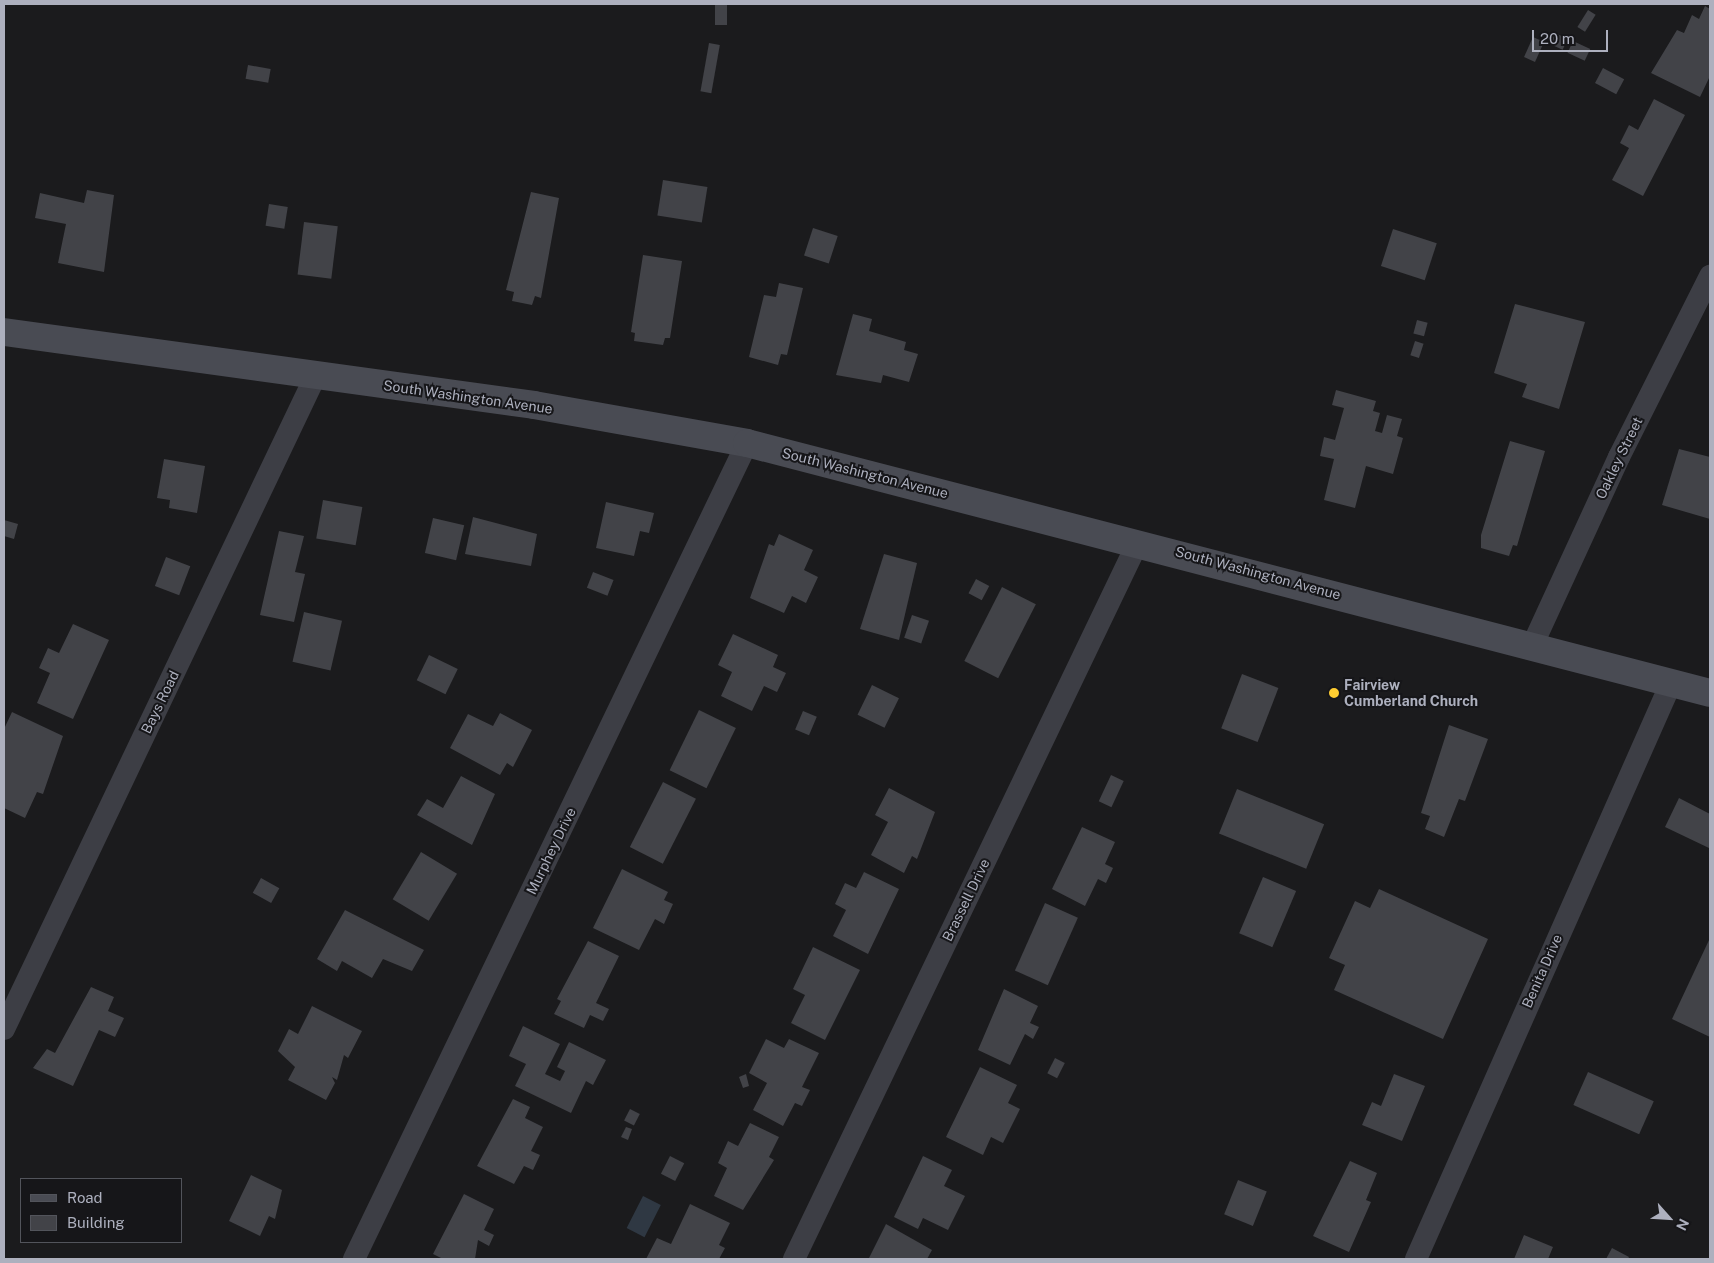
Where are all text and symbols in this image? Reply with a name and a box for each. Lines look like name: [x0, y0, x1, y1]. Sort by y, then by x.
scale bar: [1534, 20, 1610, 52]
text: 20 m: [1540, 30, 1575, 47]
street label: South Washington Avenue: [382, 377, 554, 417]
street label: Oakley Street: [1592, 414, 1646, 502]
street label: South Washington Avenue: [780, 444, 950, 502]
street label: South Washington Avenue: [1173, 543, 1343, 603]
street label: Bays Road: [138, 668, 182, 736]
place label: Fairview Cumberland Church: [1344, 677, 1478, 710]
marker: Fairview Cumberland Church: [1328, 687, 1340, 699]
street label: Murphey Drive: [523, 805, 579, 897]
street label: Brassell Drive: [939, 856, 993, 944]
street label: Benita Drive: [1518, 932, 1566, 1010]
legend: [20, 1178, 182, 1243]
text: Road: [67, 1189, 103, 1206]
north arrow: [1644, 1193, 1694, 1243]
text: Building: [67, 1214, 125, 1231]
text: N: [1673, 1216, 1692, 1233]

